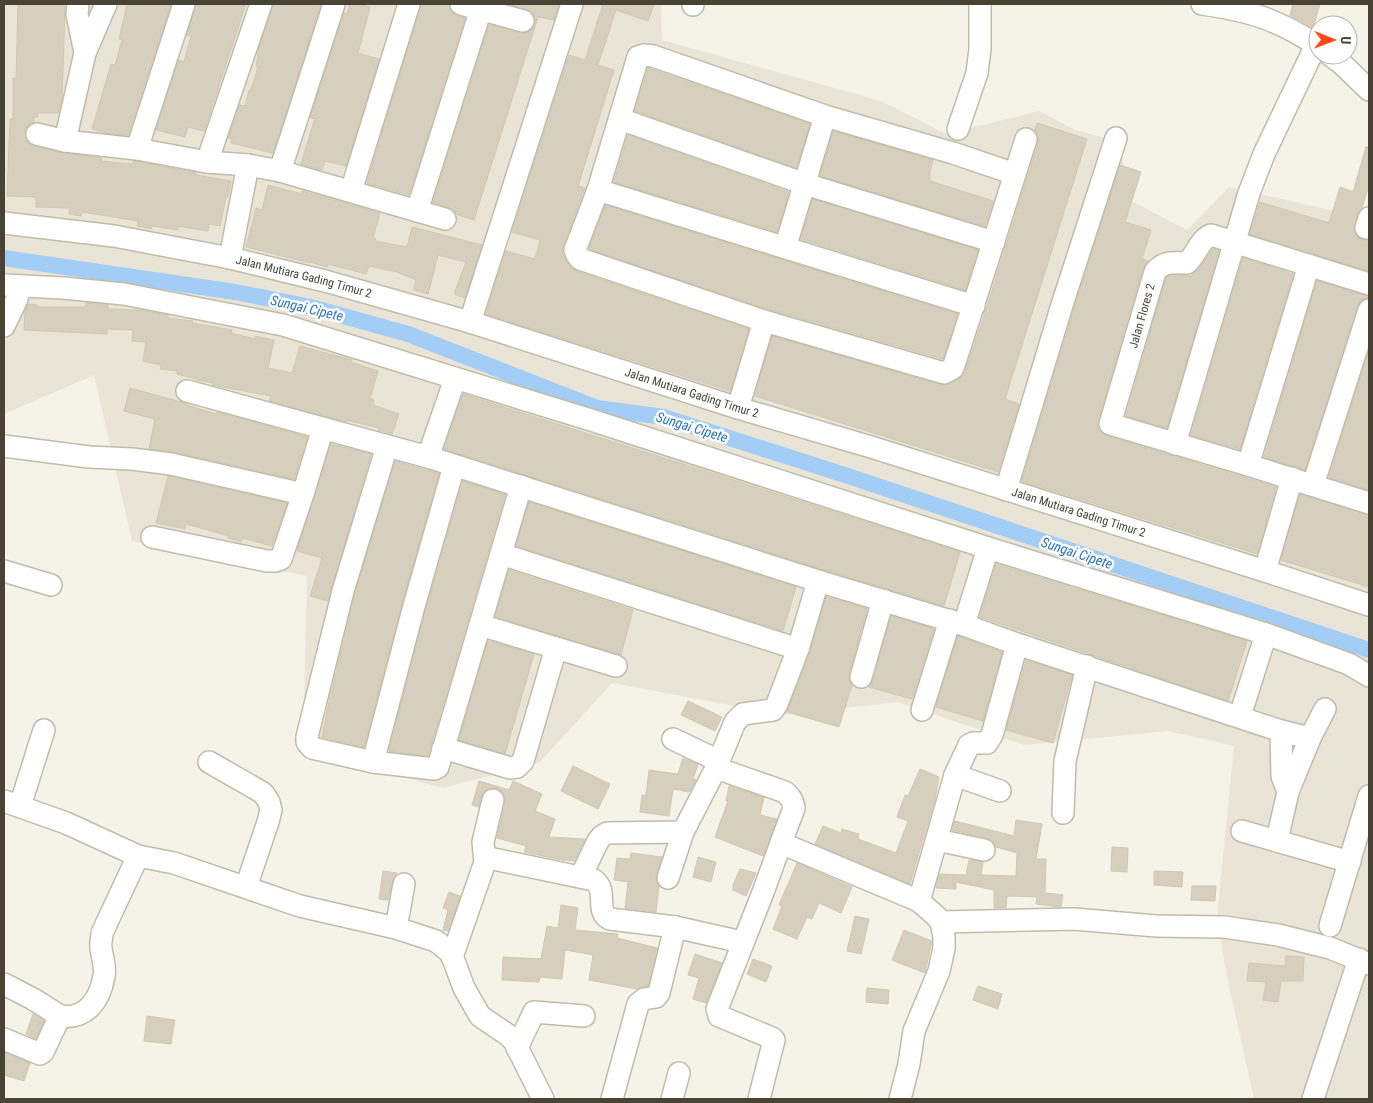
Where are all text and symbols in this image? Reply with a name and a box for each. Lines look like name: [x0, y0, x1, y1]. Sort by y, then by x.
north arrow: [1308, 15, 1358, 65]
text: U: [1338, 36, 1354, 44]
street label: Jalan Mutiara Gading Timur 2: [235, 253, 373, 301]
street label: Jalan Flores 2: [1126, 282, 1158, 350]
water label: Sungai Cipete: [269, 292, 345, 324]
street label: Jalan Mutiara Gading Timur 2: [623, 365, 760, 421]
water label: Sungai Cipete: [654, 409, 730, 445]
street label: Jalan Mutiara Gading Timur 2: [1010, 485, 1147, 540]
water label: Sungai Cipete: [1039, 534, 1115, 572]

